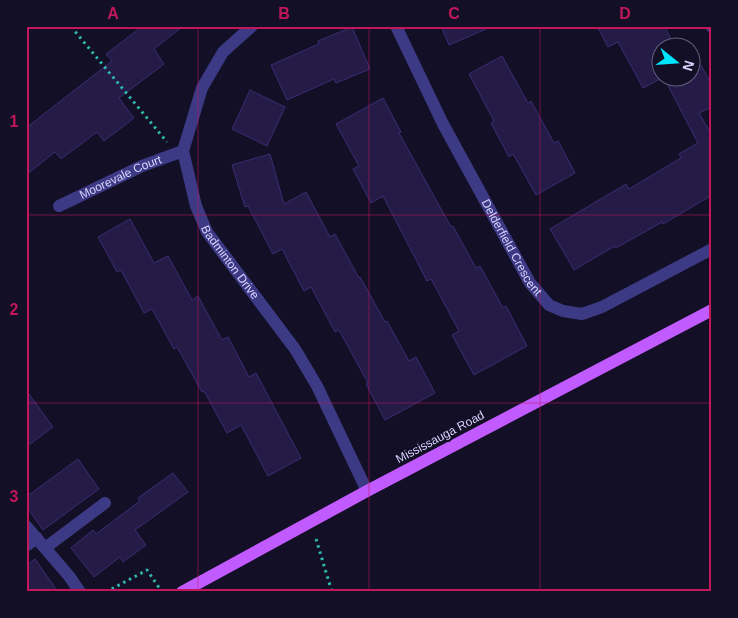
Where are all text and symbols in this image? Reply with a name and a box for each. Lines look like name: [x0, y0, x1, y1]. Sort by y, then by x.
text: A: [107, 5, 119, 22]
text: B: [278, 5, 290, 22]
text: C: [448, 5, 460, 22]
text: D: [619, 5, 631, 22]
north arrow: [650, 38, 700, 88]
text: N: [679, 59, 698, 73]
text: 1: [10, 113, 19, 130]
street label: Moorevale Court: [77, 152, 164, 202]
street label: Delderfield Crescent: [479, 197, 545, 299]
street label: Badminton Drive: [198, 223, 262, 302]
text: 2: [10, 301, 19, 318]
street label: Mississauga Road: [393, 408, 487, 466]
text: 3: [10, 488, 19, 505]

